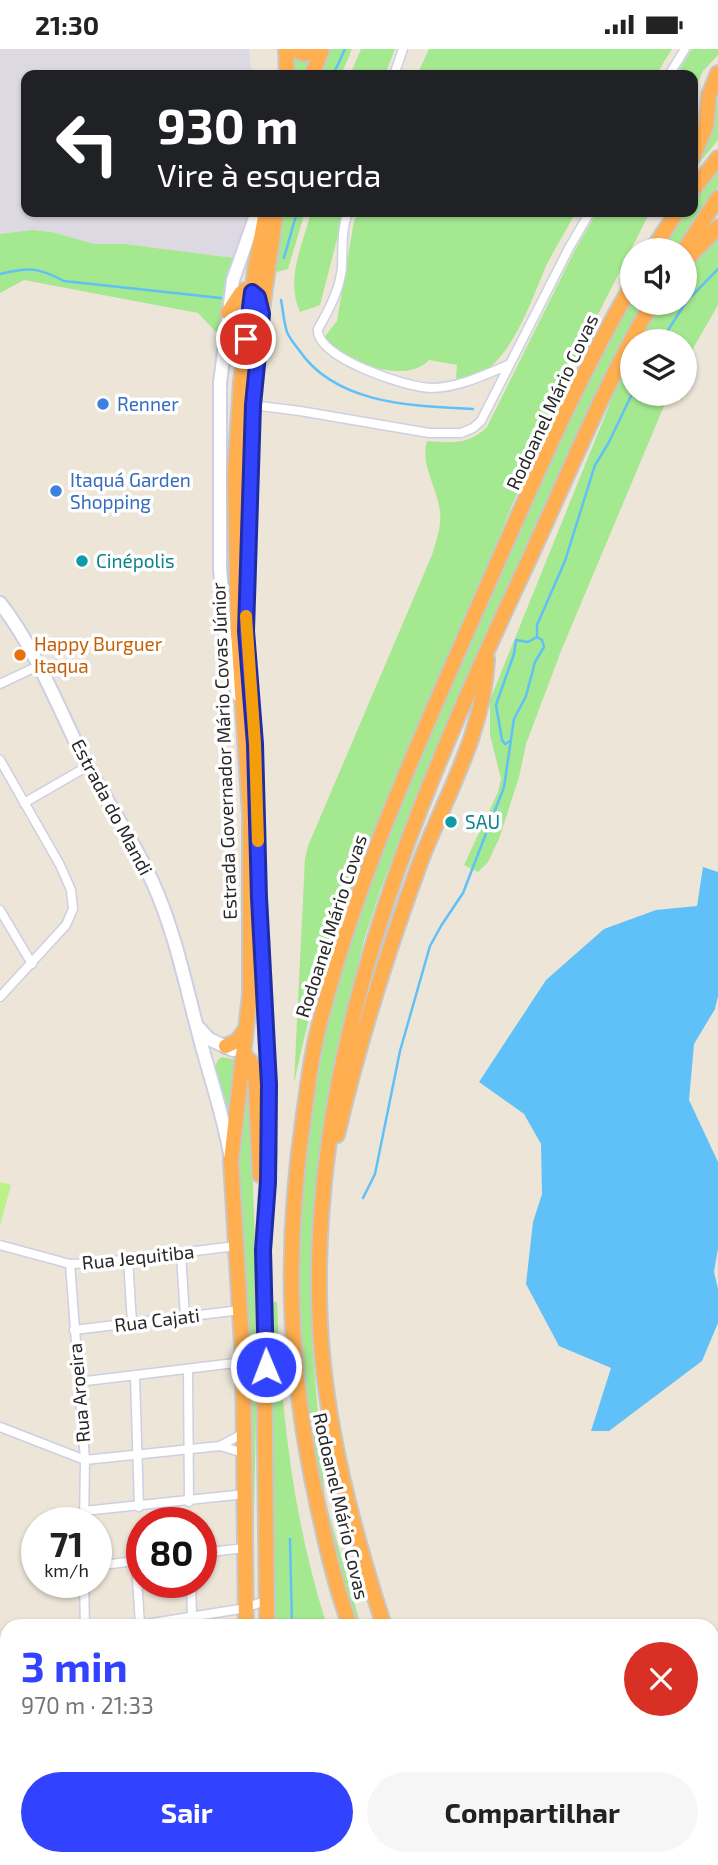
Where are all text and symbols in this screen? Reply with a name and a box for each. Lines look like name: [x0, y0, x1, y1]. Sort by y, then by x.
text: 21:30: [35, 9, 99, 40]
text: 930 m: [157, 95, 298, 154]
icon: left: [42, 98, 133, 189]
text: Vire à esquerda: [157, 155, 381, 193]
map controls: [620, 238, 697, 406]
button: sound: [620, 238, 697, 315]
pin: [216, 309, 276, 369]
street label: Rodoanel Mário Covas: [501, 310, 602, 493]
icon: arrive: [227, 320, 265, 358]
button: layers: [620, 329, 697, 406]
place label: Renner: [117, 392, 179, 415]
marker: Renner: [95, 396, 111, 412]
place label: Itaquá Garden Shopping: [70, 468, 191, 513]
marker: Itaquá Garden Shopping: [48, 483, 64, 499]
place label: Cinépolis: [96, 549, 175, 572]
marker: Cinépolis: [74, 553, 90, 569]
street label: Estrada Governador Mário Covas Júnior: [206, 582, 241, 920]
place label: Happy Burguer Itaqua: [34, 632, 163, 677]
marker: Happy Burguer Itaqua: [12, 647, 28, 663]
street label: Estrada do Mandi: [67, 735, 158, 879]
place label: SAU: [465, 810, 500, 833]
marker: SAU: [443, 814, 459, 830]
street label: Rodoanel Mário Covas: [290, 831, 371, 1020]
street label: Rua Jequitiba: [81, 1239, 195, 1274]
street label: Rua Cajati: [113, 1303, 201, 1336]
position arrow: [229, 1330, 303, 1404]
street label: Rua Aroeira: [63, 1342, 94, 1444]
street label: Rodoanel Mário Covas: [309, 1410, 374, 1602]
speed limit sign: 80: [126, 1507, 217, 1598]
text: 71: [50, 1522, 83, 1564]
text: km/h: [44, 1559, 89, 1581]
text: 3 min: [21, 1640, 128, 1690]
button: close: [624, 1642, 698, 1716]
text: 970 m · 21:33: [21, 1691, 154, 1719]
button: Sair: [21, 1772, 353, 1852]
button: Compartilhar: [367, 1772, 698, 1852]

